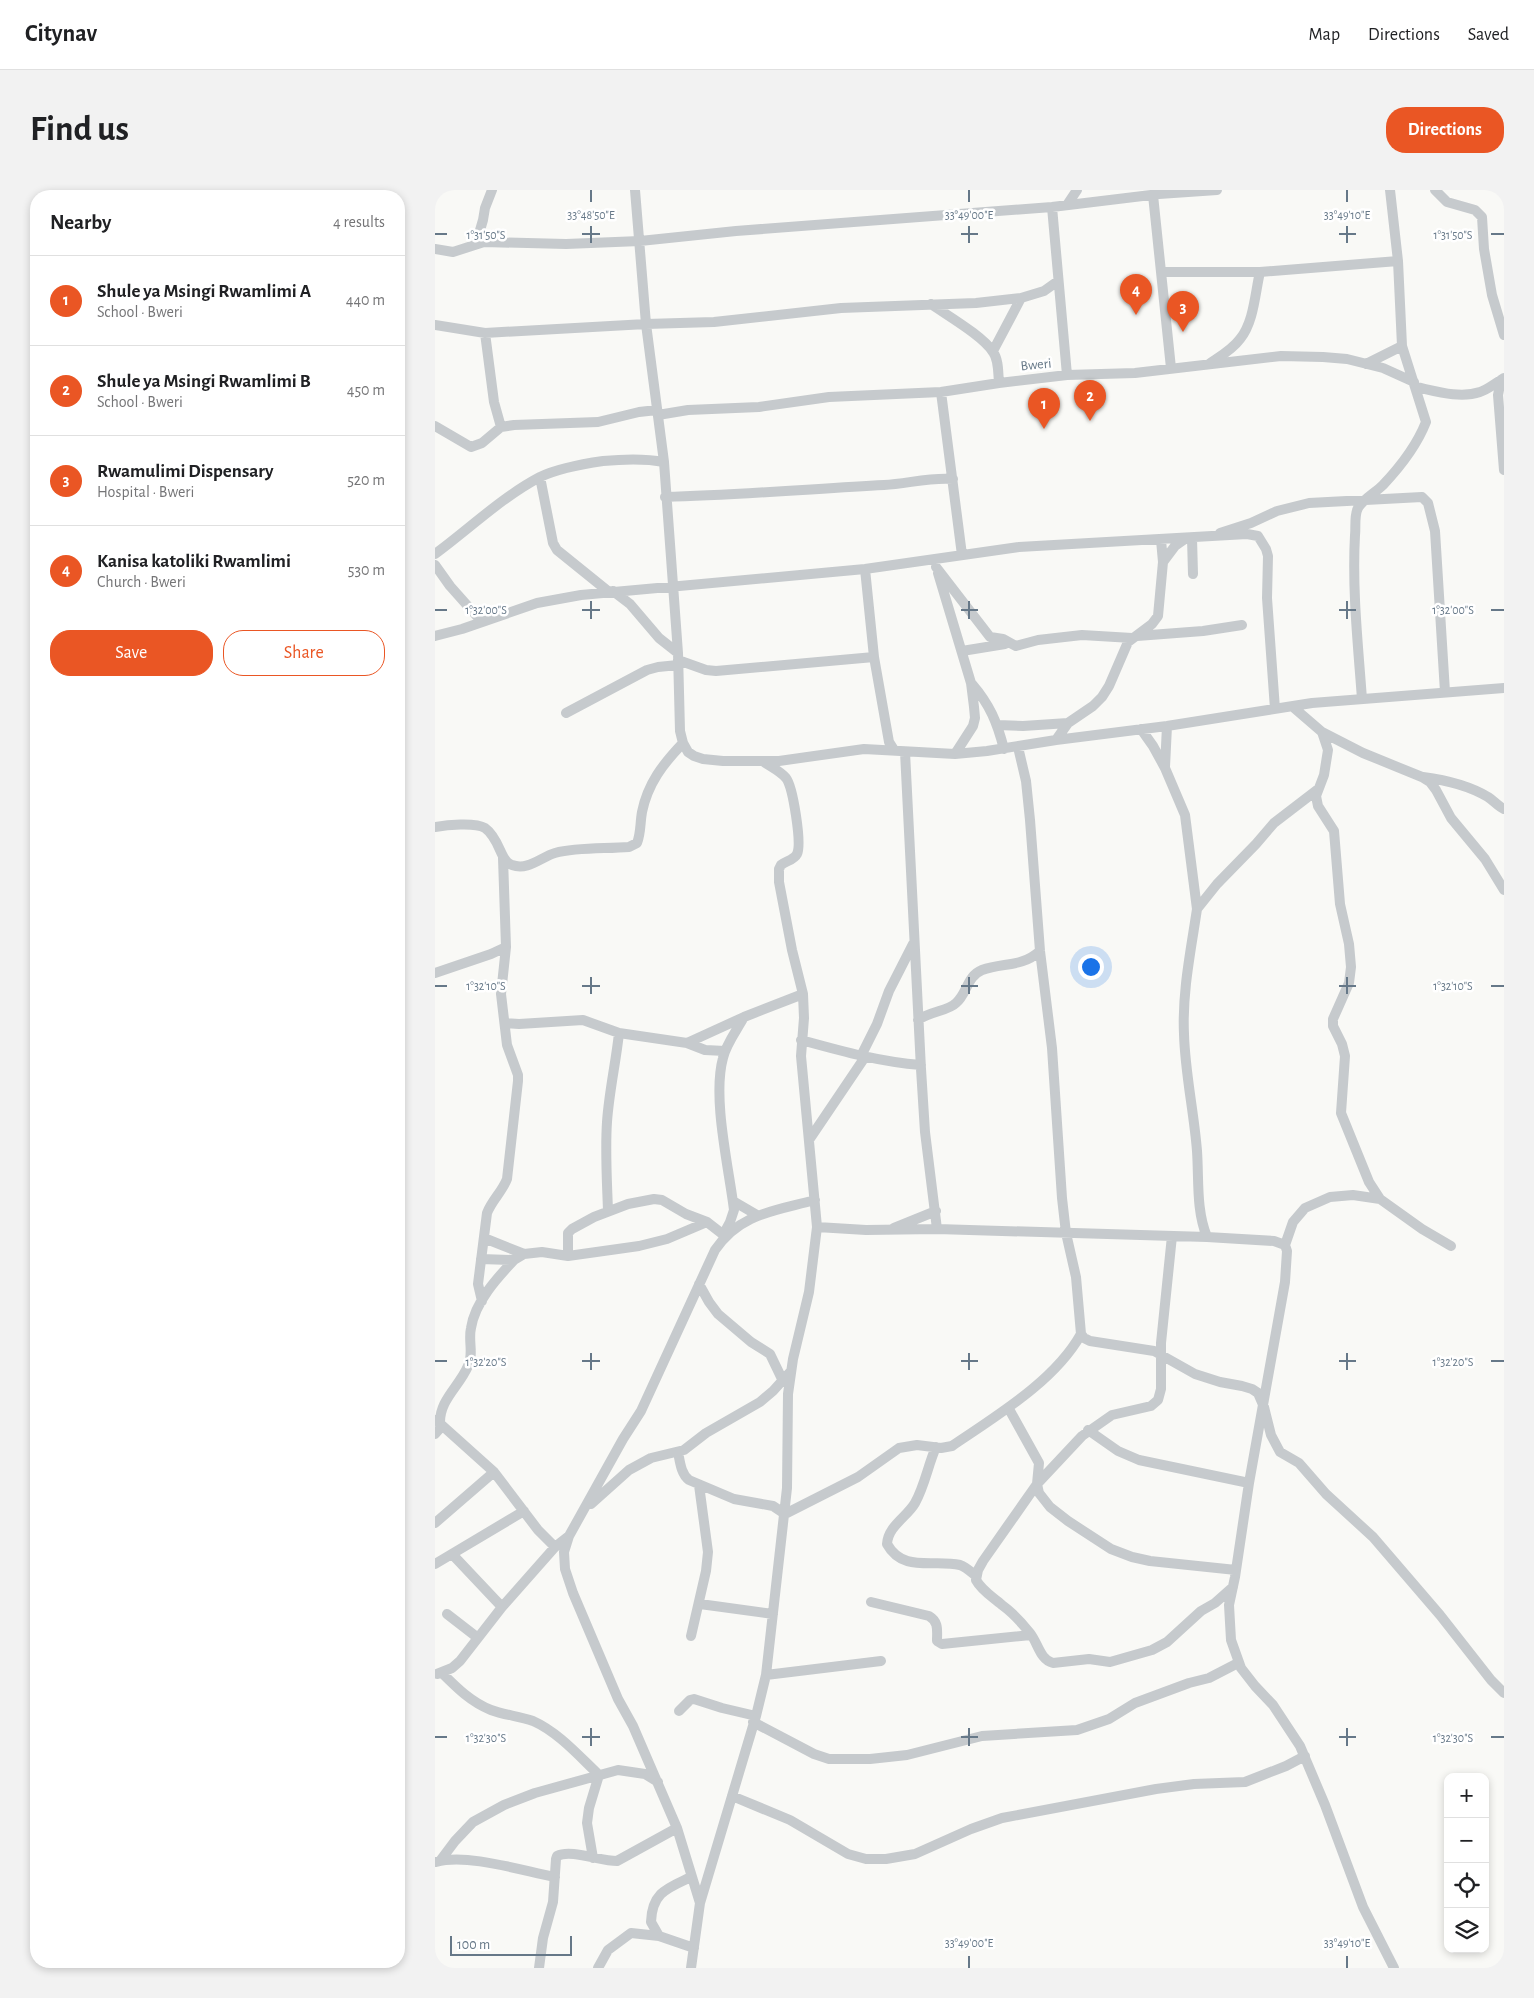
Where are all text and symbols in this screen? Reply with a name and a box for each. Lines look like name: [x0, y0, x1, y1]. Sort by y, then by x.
text: Citynav: [25, 22, 97, 46]
text: Map: [1309, 26, 1340, 44]
text: Directions: [1368, 26, 1440, 44]
text: Saved: [1468, 26, 1509, 44]
button: Directions: [1386, 107, 1504, 153]
text: Find us: [30, 112, 129, 147]
text: 33°48'50"E: [567, 209, 615, 221]
text: 33°49'00"E: [945, 209, 994, 221]
text: 33°49'10"E: [1324, 209, 1370, 221]
text: Nearby: [50, 212, 111, 233]
text: 4 results: [333, 214, 385, 230]
text: 1°31'50"S: [466, 229, 506, 241]
text: 1°31'50"S: [1433, 229, 1473, 241]
pin: 4: [1120, 274, 1152, 315]
text: Shule ya Msingi Rwamlimi A: [97, 282, 311, 301]
pin: 3: [1167, 291, 1199, 332]
text: 1: [63, 292, 69, 308]
text: 440 m: [346, 292, 385, 308]
text: School · Bweri: [97, 304, 183, 320]
street label: Bweri: [1020, 356, 1052, 374]
text: Shule ya Msingi Rwamlimi B: [97, 372, 311, 391]
pin: 2: [1074, 380, 1106, 421]
text: 2: [62, 382, 70, 398]
text: 450 m: [347, 382, 385, 398]
pin: 1: [1028, 388, 1060, 429]
text: School · Bweri: [97, 394, 183, 410]
text: Rwamulimi Dispensary: [97, 462, 273, 481]
text: 3: [63, 472, 69, 488]
text: 520 m: [347, 472, 385, 488]
text: Hospital · Bweri: [97, 484, 194, 500]
text: Kanisa katoliki Rwamlimi: [97, 552, 291, 571]
text: 4: [62, 562, 70, 578]
text: 530 m: [348, 562, 385, 578]
text: Church · Bweri: [97, 574, 186, 590]
text: 1°32'00"S: [465, 604, 507, 616]
text: 1°32'00"S: [1432, 604, 1474, 616]
button: Save: [50, 630, 213, 676]
button: Share: [223, 630, 385, 676]
your location: [1078, 954, 1104, 980]
text: 1°32'10"S: [466, 980, 506, 992]
text: 1°32'10"S: [1433, 980, 1473, 992]
text: 1°32'20"S: [466, 1356, 507, 1368]
text: 1°32'20"S: [1433, 1356, 1474, 1368]
text: 1°32'30"S: [466, 1732, 507, 1744]
text: 1°32'30"S: [1433, 1732, 1474, 1744]
map controls: [1444, 1773, 1489, 1953]
button: +: [1444, 1773, 1489, 1818]
button: −: [1444, 1818, 1489, 1863]
button: locate: [1444, 1863, 1489, 1908]
button: layers: [1444, 1908, 1489, 1953]
scale bar: [450, 1933, 573, 1956]
text: 33°49'00"E: [945, 1937, 994, 1949]
text: 33°49'10"E: [1324, 1937, 1370, 1949]
text: 100 m: [457, 1938, 490, 1952]

